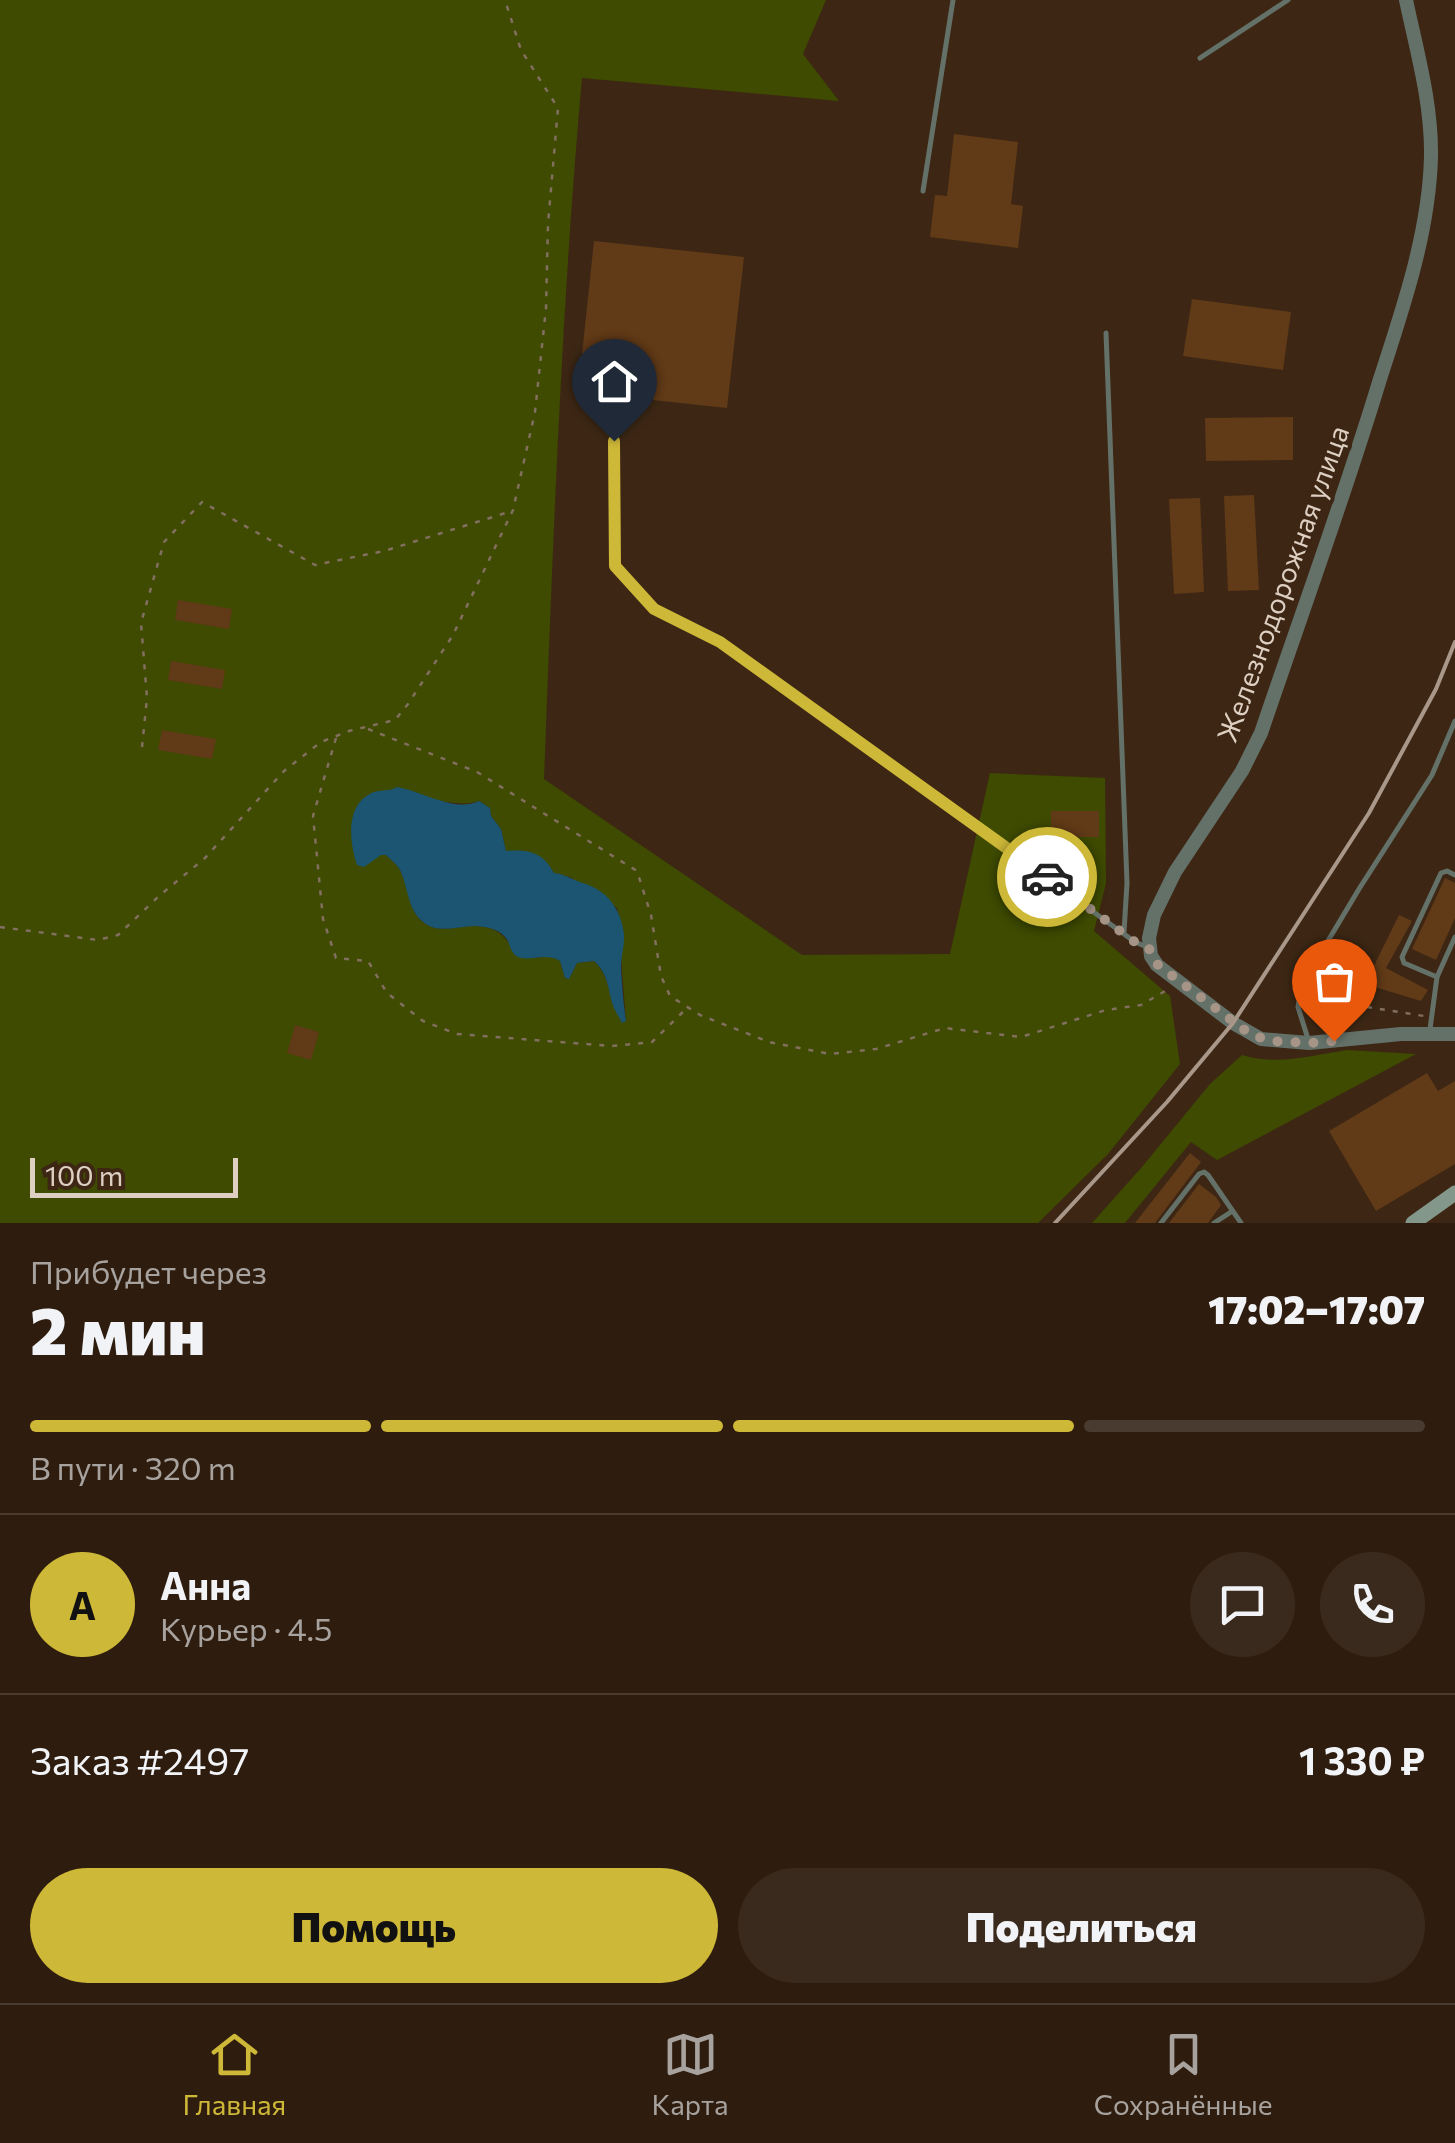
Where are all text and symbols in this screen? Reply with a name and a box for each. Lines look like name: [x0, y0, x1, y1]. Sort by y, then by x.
pin: [572, 339, 657, 442]
icon: home: [587, 354, 642, 409]
street label: Железнодорожная улица: [1209, 421, 1355, 747]
courier: [997, 827, 1097, 927]
icon: car: [1020, 850, 1075, 905]
pin: [1292, 939, 1377, 1042]
icon: bag: [1307, 954, 1362, 1009]
scale bar: [30, 1153, 238, 1198]
text: 100 m: [45, 1158, 123, 1192]
text: Прибудет через: [30, 1251, 267, 1291]
text: 17:02–17:07: [1208, 1285, 1425, 1332]
text: 2 мин: [30, 1289, 205, 1368]
text: В пути · 320 m: [30, 1447, 236, 1487]
button: chat: [1190, 1552, 1295, 1657]
button: phone: [1320, 1552, 1425, 1657]
text: Анна: [160, 1561, 251, 1608]
text: А: [69, 1581, 96, 1628]
text: Курьер · 4.5: [160, 1608, 332, 1648]
text: Заказ #2497: [30, 1736, 249, 1783]
text: 1 330 ₽: [1299, 1736, 1425, 1783]
button: Помощь: [30, 1868, 718, 1983]
button: Поделиться: [738, 1868, 1425, 1983]
tab: Главная: [183, 2027, 286, 2121]
tab: Карта: [651, 2027, 729, 2121]
tab: Сохранённые: [1094, 2027, 1272, 2121]

